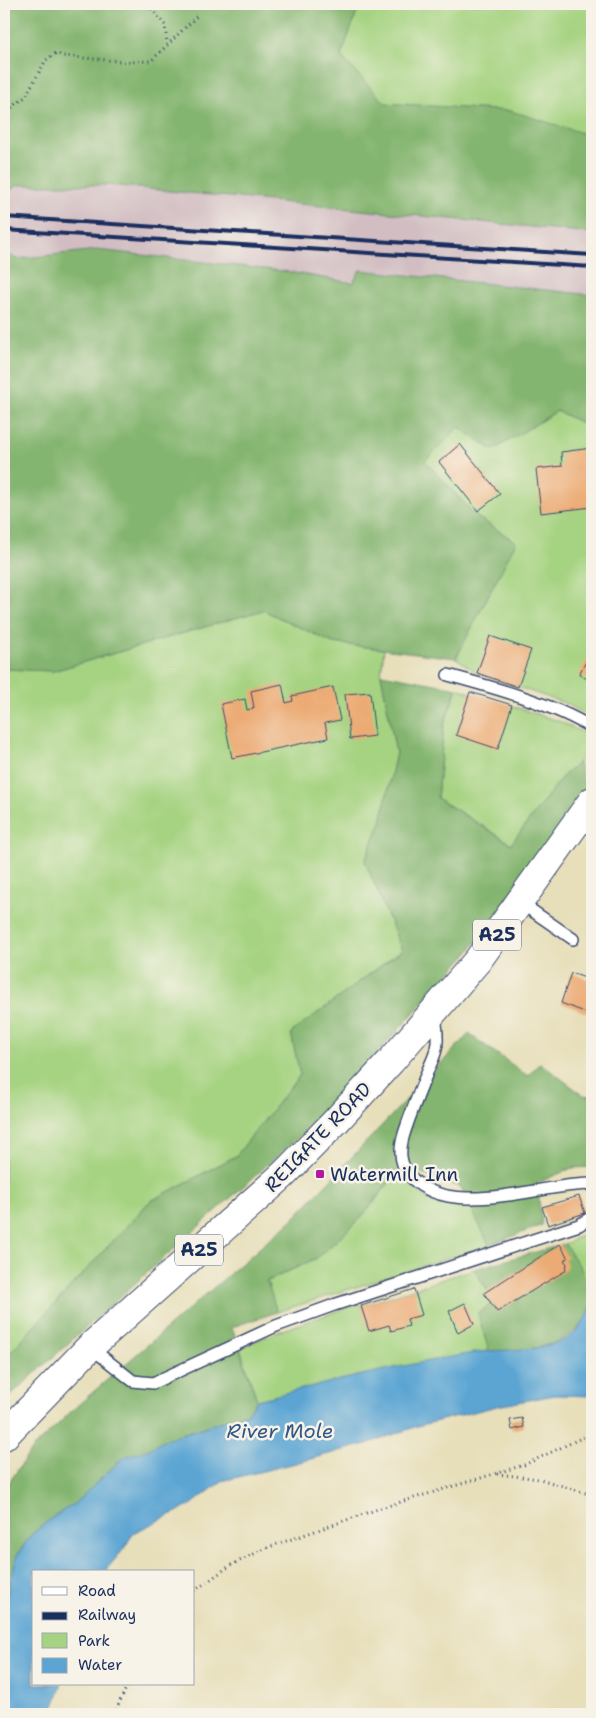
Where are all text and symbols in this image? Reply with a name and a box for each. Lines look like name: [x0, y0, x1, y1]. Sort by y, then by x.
road number: A25: [473, 920, 521, 950]
street label: REIGATE ROAD: [259, 1077, 377, 1197]
place label: Watermill Inn: [330, 1162, 458, 1187]
marker: Watermill Inn: [314, 1168, 326, 1180]
road number: A25: [175, 1234, 223, 1266]
water label: River Mole: [227, 1418, 333, 1444]
legend: [32, 1570, 195, 1686]
text: Road: [78, 1581, 116, 1601]
text: Railway: [78, 1605, 136, 1625]
text: Park: [78, 1631, 110, 1651]
text: Water: [78, 1655, 122, 1675]

